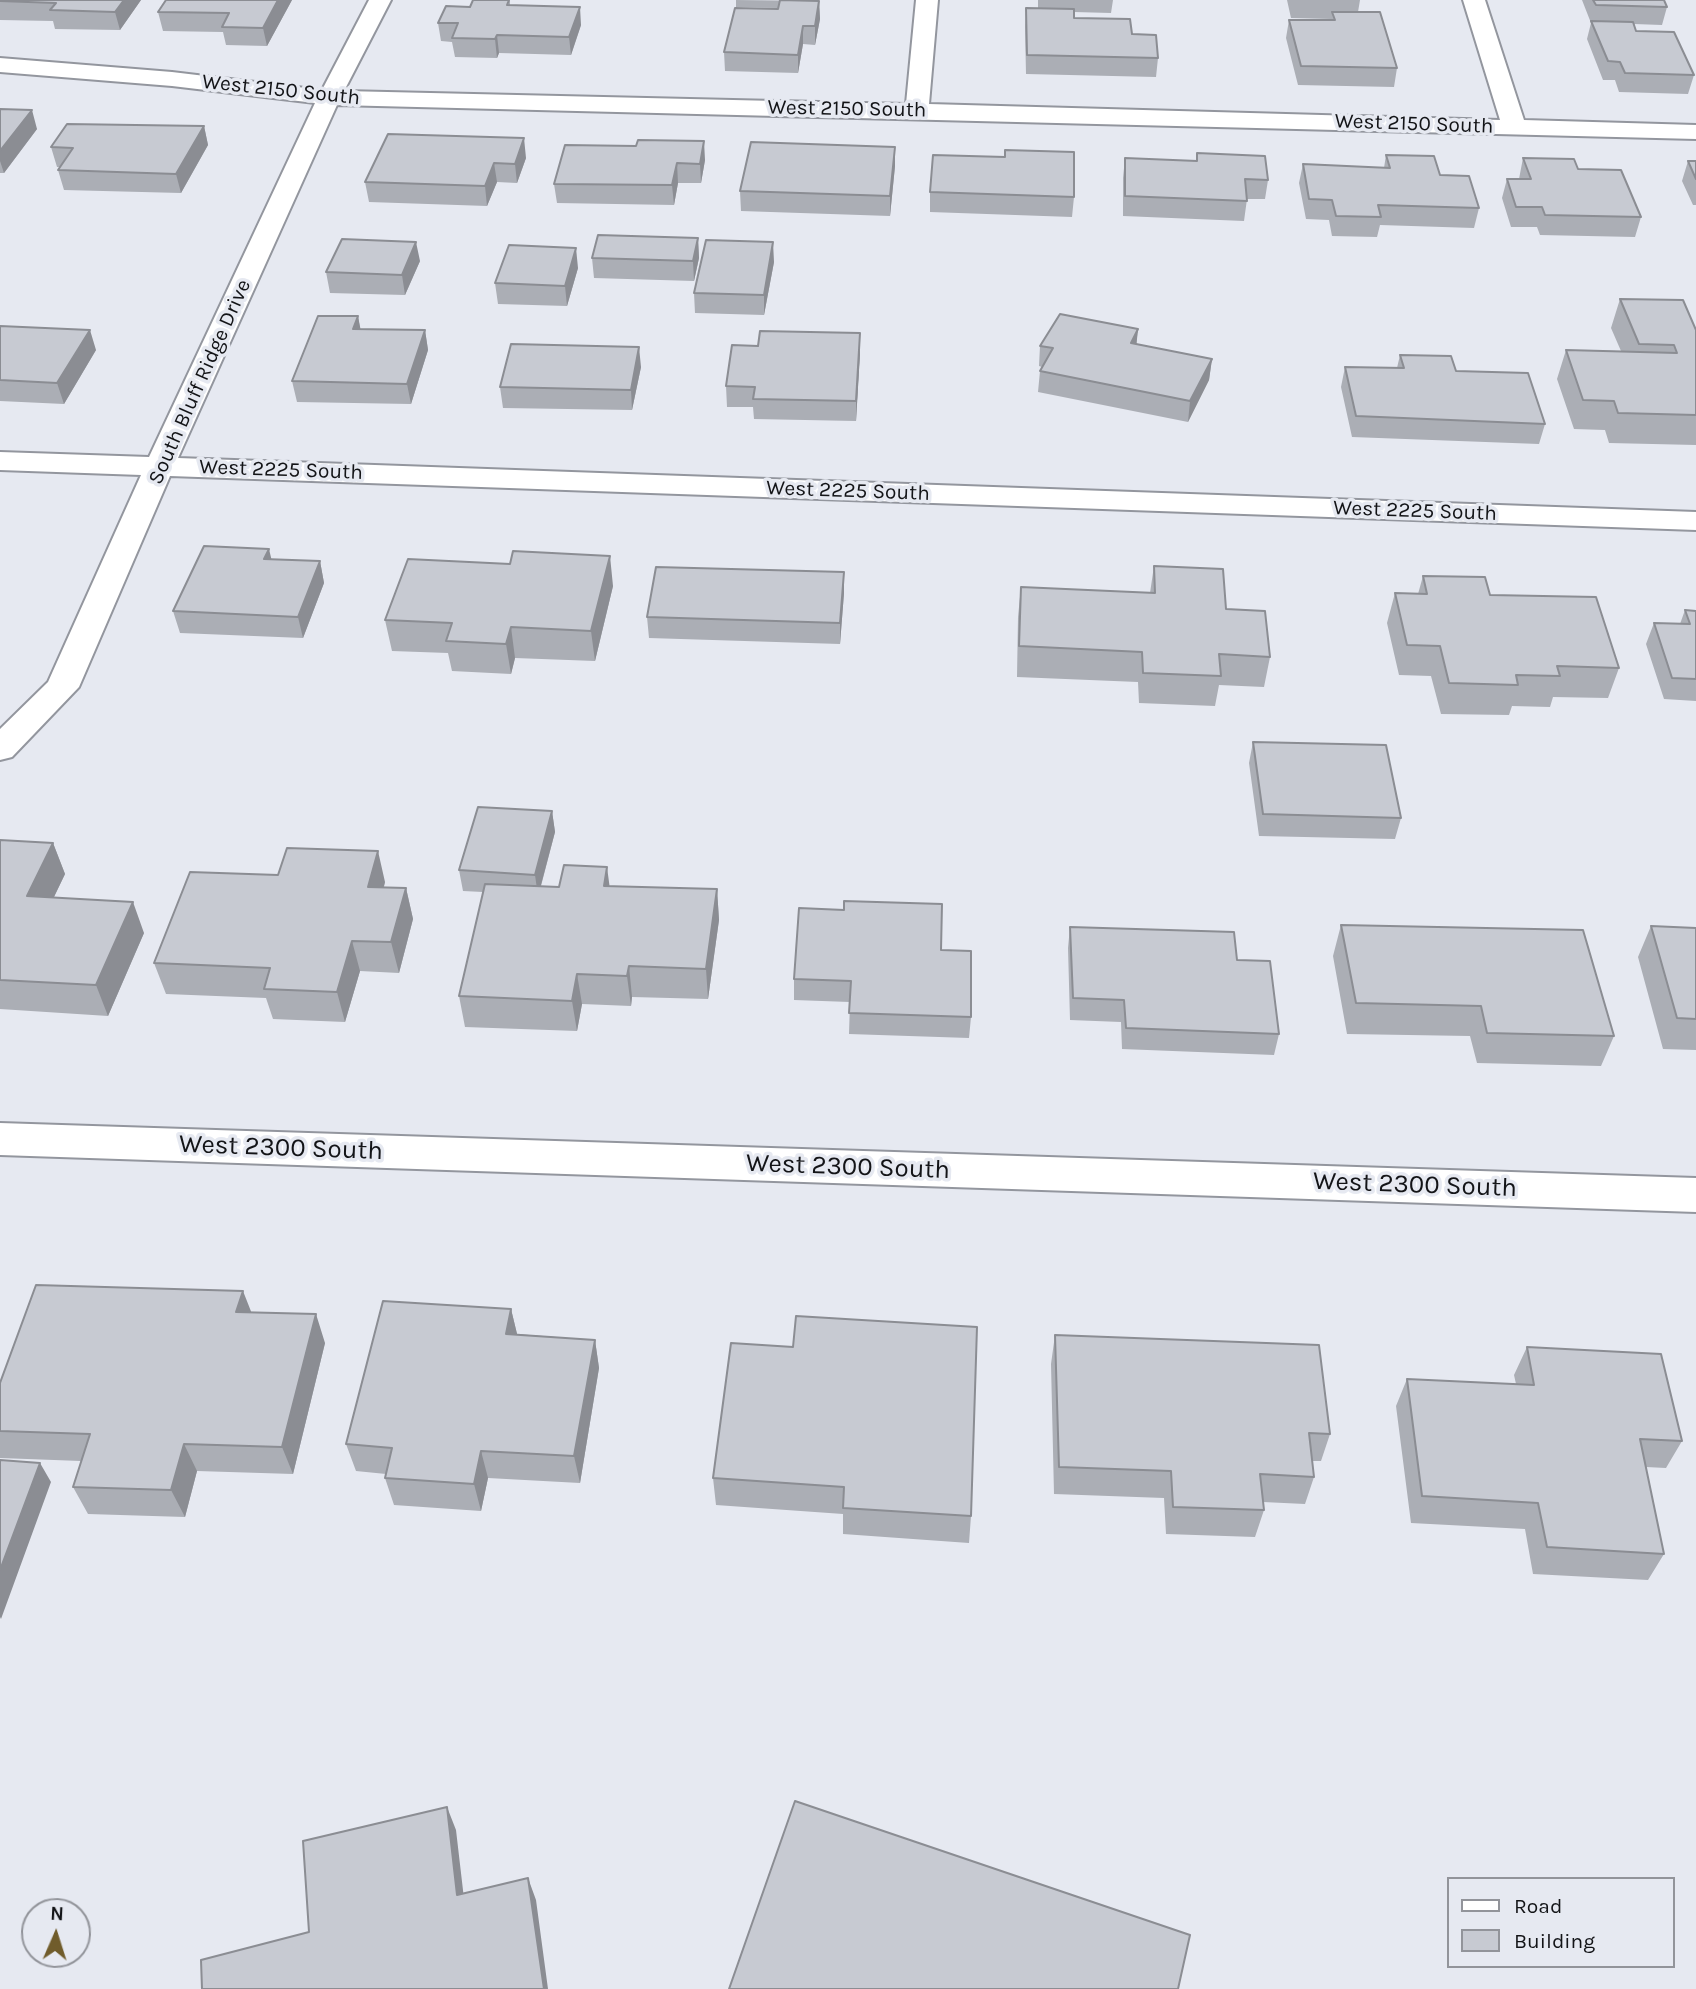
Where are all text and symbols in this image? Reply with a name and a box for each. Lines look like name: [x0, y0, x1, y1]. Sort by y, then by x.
street label: West 2150 South: [201, 69, 361, 111]
street label: West 2150 South: [767, 95, 927, 123]
street label: West 2150 South: [1334, 109, 1494, 139]
street label: South Bluff Ridge Drive: [143, 276, 257, 488]
street label: West 2225 South: [199, 455, 363, 485]
street label: West 2225 South: [766, 476, 930, 506]
street label: West 2225 South: [1333, 496, 1497, 526]
street label: West 2300 South: [179, 1129, 383, 1167]
street label: West 2300 South: [746, 1148, 950, 1186]
street label: West 2300 South: [1313, 1166, 1517, 1204]
legend: [1448, 1877, 1675, 1968]
text: Road: [1514, 1894, 1562, 1918]
north arrow: [21, 1898, 91, 1968]
text: N: [50, 1903, 64, 1925]
text: Building: [1514, 1929, 1595, 1953]

